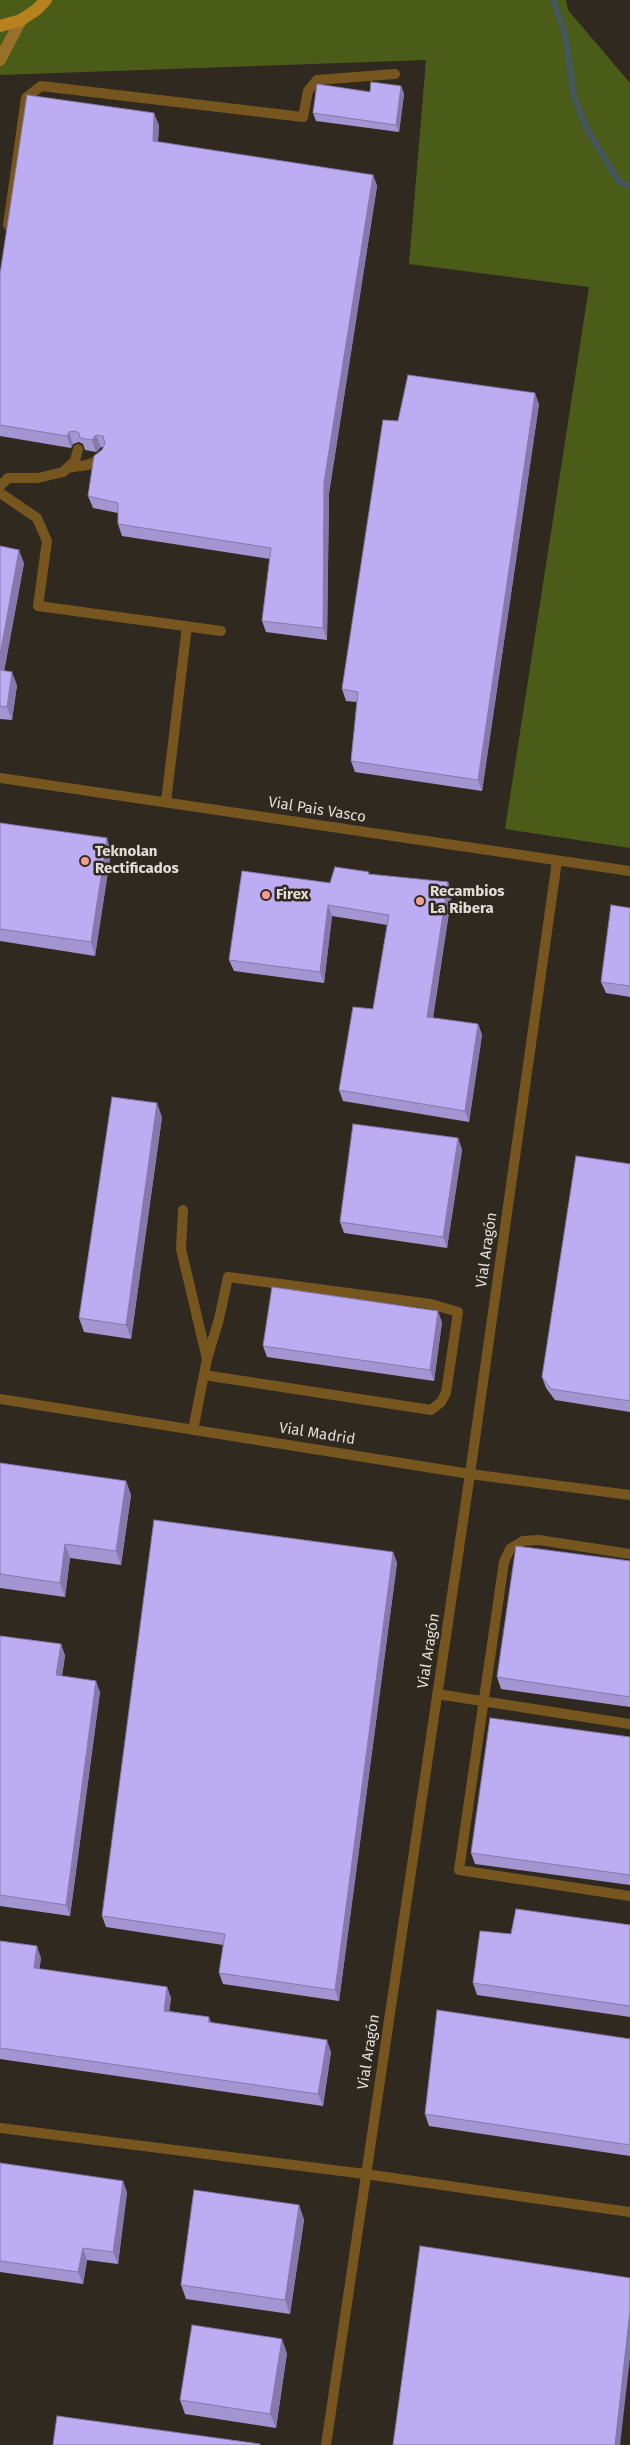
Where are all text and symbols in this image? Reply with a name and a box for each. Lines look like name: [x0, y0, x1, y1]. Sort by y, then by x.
street label: Vial Pais Vasco: [267, 793, 367, 827]
place label: Teknolan Rectificados: [95, 843, 179, 878]
marker: Teknolan Rectificados: [79, 855, 91, 867]
place label: Recambios La Ribera: [430, 883, 504, 918]
place label: Firex: [276, 886, 308, 904]
marker: Firex: [260, 889, 272, 901]
marker: Recambios La Ribera: [414, 895, 426, 907]
street label: Vial Aragón: [473, 1211, 501, 1289]
street label: Vial Madrid: [278, 1419, 356, 1449]
street label: Vial Aragón: [414, 1612, 444, 1690]
street label: Vial Aragón: [354, 2013, 384, 2091]

